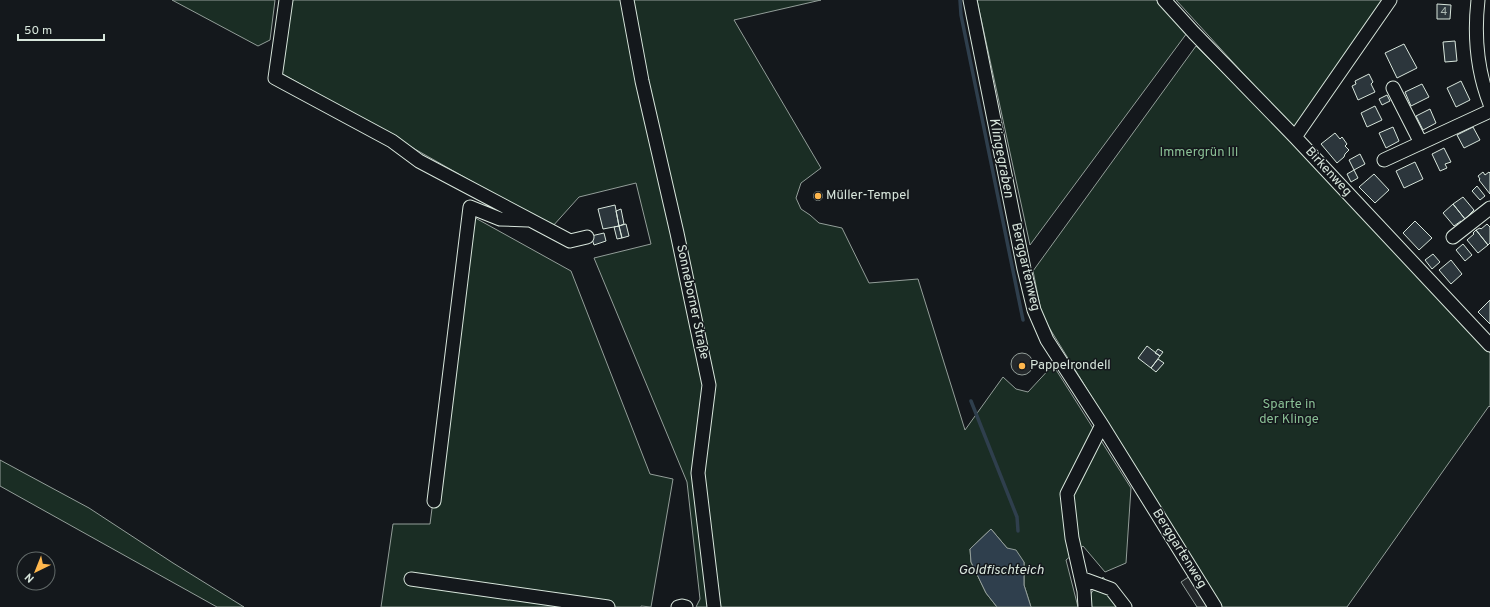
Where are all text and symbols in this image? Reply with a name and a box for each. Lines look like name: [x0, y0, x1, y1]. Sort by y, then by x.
house number: 4: [1441, 5, 1448, 19]
scale bar: [18, 16, 104, 42]
text: 50 m: [24, 23, 52, 39]
water label: Klingegraben: [985, 117, 1017, 200]
street label: Birkenweg: [1301, 144, 1355, 200]
park label: Immergrün III: [1159, 145, 1239, 161]
place label: Müller-Tempel: [826, 188, 910, 204]
marker: Müller-Tempel: [813, 191, 823, 201]
street label: Berggartenweg: [1007, 221, 1043, 313]
street label: Sonneborner Straße: [672, 243, 712, 361]
place label: Pappelrondell: [1030, 358, 1111, 374]
marker: Pappelrondell: [1017, 361, 1027, 371]
park label: Sparte in der Klinge: [1259, 397, 1319, 428]
street label: Berggartenweg: [1148, 506, 1210, 592]
north arrow: [16, 551, 56, 591]
water label: Goldfischteich: [958, 562, 1044, 579]
text: N: [22, 570, 38, 585]

